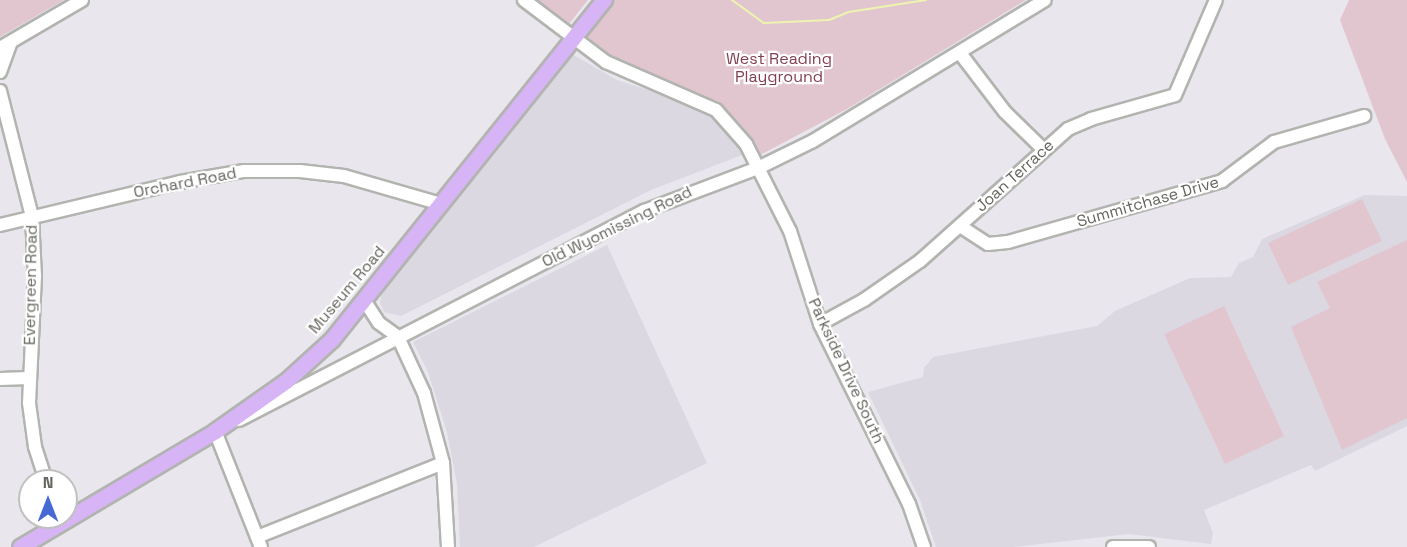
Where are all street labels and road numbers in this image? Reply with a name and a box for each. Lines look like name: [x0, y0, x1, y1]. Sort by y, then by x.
street label: Joan Terrace: [972, 136, 1058, 216]
street label: Orchard Road: [132, 164, 238, 202]
street label: Summitchase Drive: [1075, 173, 1221, 231]
street label: Old Wyomissing Road: [539, 182, 695, 272]
street label: Evergreen Road: [20, 225, 42, 345]
street label: Museum Road: [305, 242, 389, 338]
street label: Parkside Drive South: [804, 295, 888, 447]

